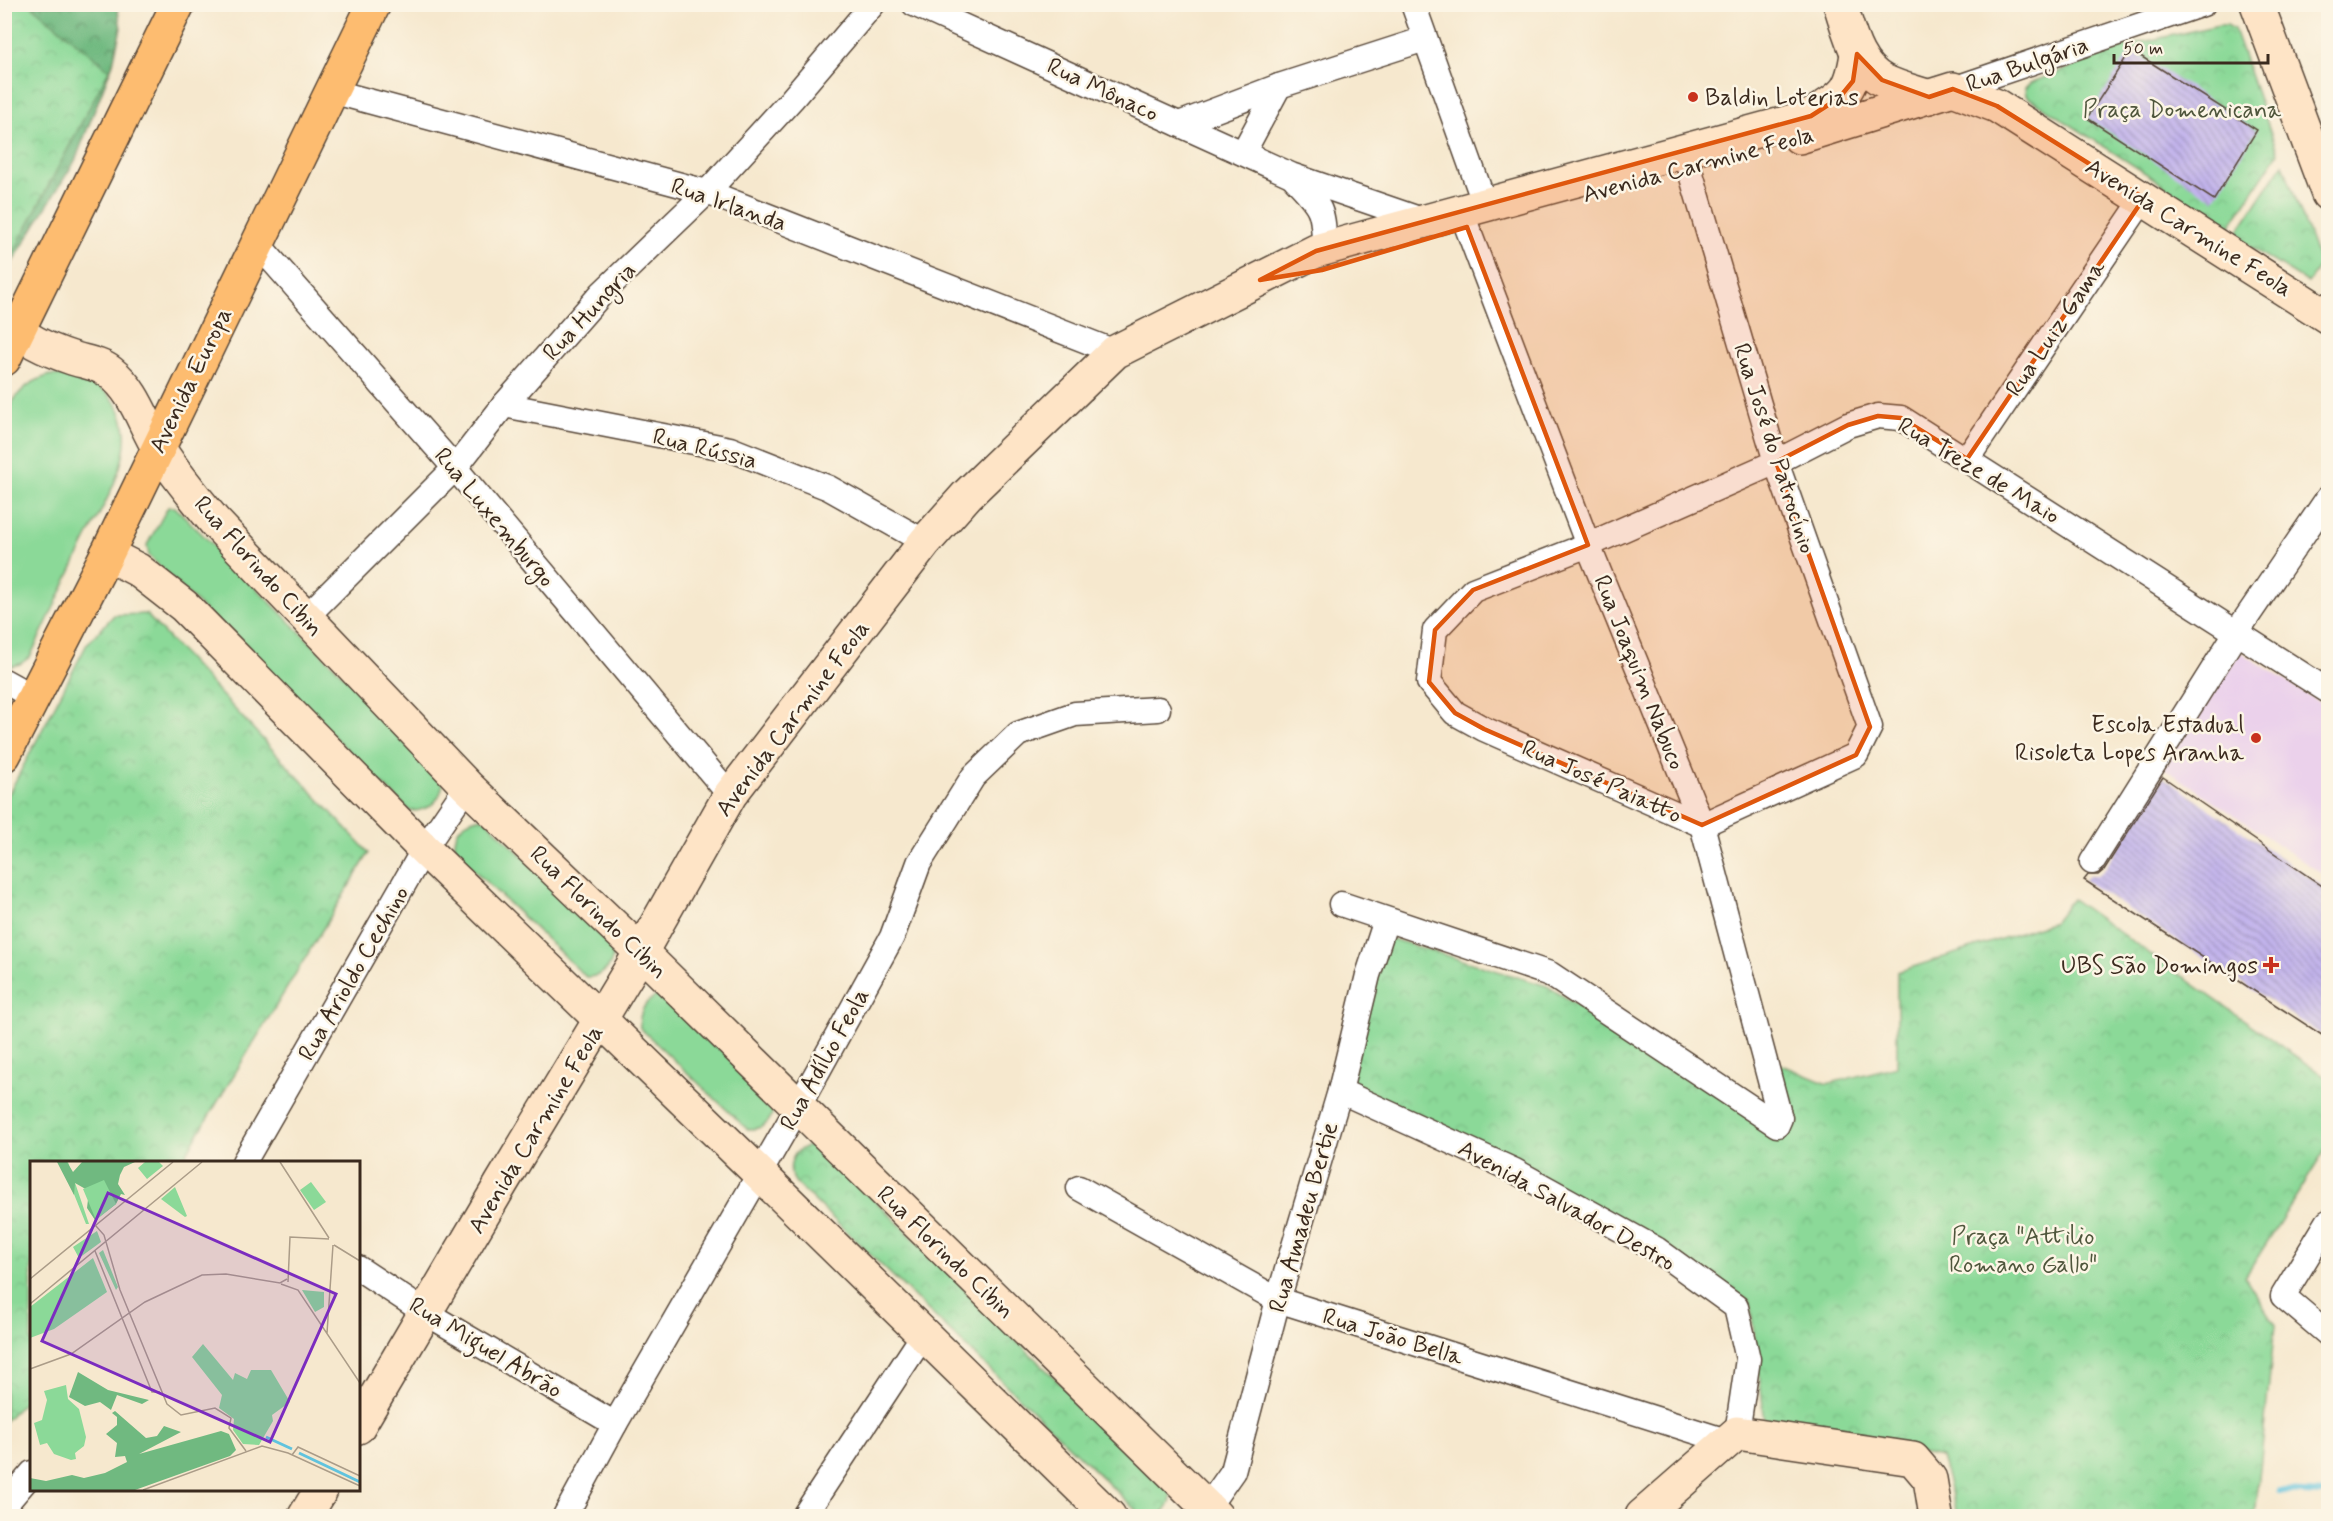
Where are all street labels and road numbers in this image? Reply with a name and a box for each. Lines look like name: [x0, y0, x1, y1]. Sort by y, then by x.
street label: Rua Bulgária: [1962, 30, 2094, 103]
street label: Rua Mônaco: [1042, 51, 1163, 130]
street label: Avenida Carmine Feola: [1579, 120, 1818, 211]
street label: Avenida Carmine Feola: [2079, 152, 2298, 305]
street label: Rua Irlanda: [667, 171, 790, 240]
street label: Rua Luiz Gama: [1999, 254, 2114, 403]
street label: Rua Hungria: [536, 256, 645, 369]
street label: Avenida Europa: [143, 303, 240, 459]
street label: Rua José do Patrocínio: [1725, 339, 1822, 558]
street label: Rua Treze de Maio: [1891, 411, 2065, 532]
street label: Rua Rússia: [649, 422, 760, 477]
street label: Rua Luxemburgo: [425, 442, 561, 596]
street label: Rua Florindo Cibin: [186, 490, 330, 644]
street label: Rua Joaquim Nabuco: [1585, 571, 1692, 774]
street label: Avenida Carmine Feola: [709, 614, 877, 823]
street label: Rua José Paiatto: [1516, 733, 1686, 832]
street label: Rua Florindo Cibin: [523, 840, 673, 987]
street label: Rua Arioldo Cechino: [292, 881, 417, 1067]
street label: Rua Adílio Feola: [773, 983, 877, 1136]
street label: Avenida Carmine Feola: [462, 1020, 611, 1240]
street label: Rua Amadeu Bertie: [1262, 1118, 1347, 1316]
street label: Avenida Salvador Destro: [1452, 1134, 1681, 1279]
street label: Rua Florindo Cibin: [870, 1180, 1020, 1327]
street label: Rua Miguel Abrão: [401, 1290, 568, 1409]
street label: Rua João Bella: [1319, 1301, 1467, 1374]

